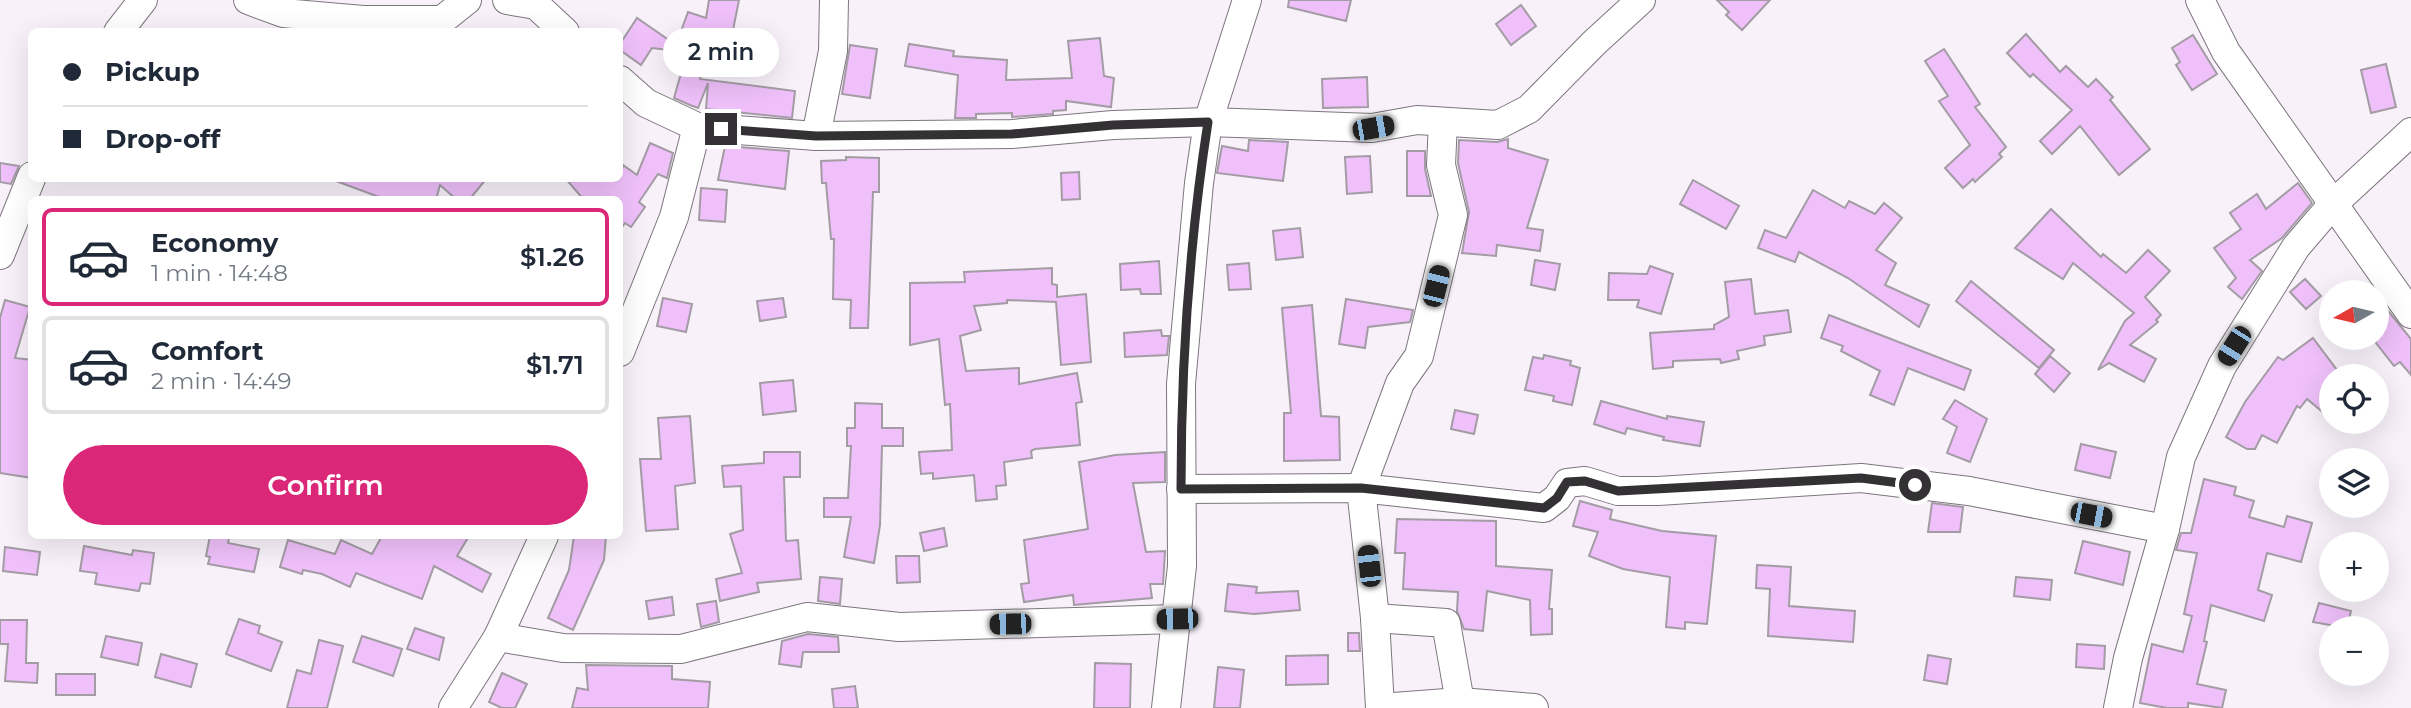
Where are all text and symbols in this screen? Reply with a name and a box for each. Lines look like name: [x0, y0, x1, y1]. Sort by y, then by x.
callout: 2 min: [663, 27, 779, 76]
text: 2 min: [688, 38, 754, 66]
text: Pickup: [105, 56, 200, 88]
route end: [705, 113, 737, 145]
car: [1351, 114, 1396, 142]
text: Drop-off: [105, 123, 220, 155]
icon: car: [67, 226, 130, 289]
text: Economy: [151, 227, 278, 259]
text: $1.26: [520, 241, 584, 273]
text: 1 min · 14:48: [151, 259, 288, 287]
car: [1421, 263, 1452, 309]
north arrow: [2319, 280, 2389, 350]
map controls: [2319, 280, 2389, 686]
car: [2214, 323, 2255, 369]
icon: car: [67, 334, 130, 397]
text: Comfort: [151, 335, 263, 367]
text: $1.71: [526, 349, 584, 381]
button: locate: [2319, 364, 2389, 434]
text: 2 min · 14:49: [151, 367, 292, 395]
button: Confirm: [63, 445, 588, 525]
button: layers: [2319, 448, 2389, 518]
route start: [1899, 469, 1931, 501]
car: [2069, 501, 2114, 529]
button: +: [2319, 532, 2389, 602]
car: [1357, 544, 1382, 588]
car: [1156, 608, 1199, 630]
car: [989, 613, 1032, 635]
button: −: [2319, 616, 2389, 686]

